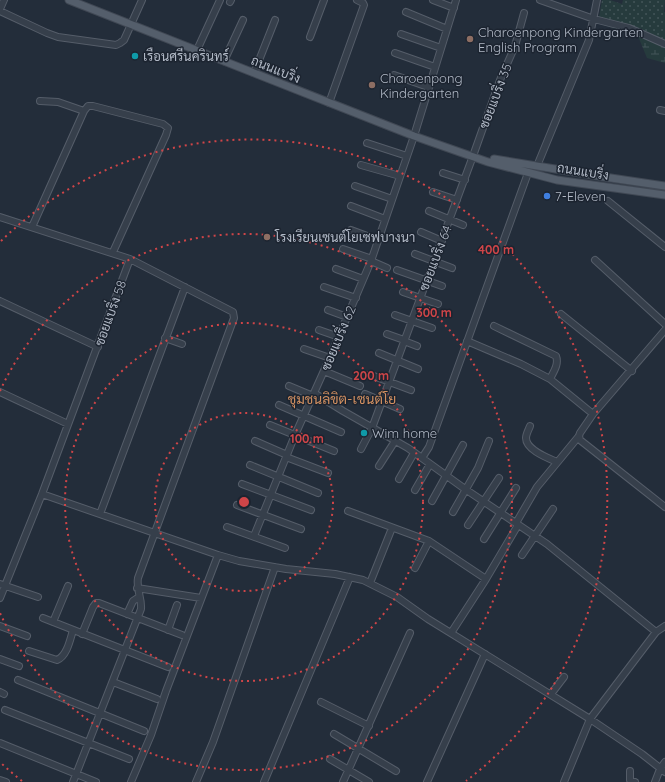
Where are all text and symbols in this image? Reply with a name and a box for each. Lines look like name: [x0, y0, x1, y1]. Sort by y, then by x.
place label: Charoenpong Kindergarten English Program: [478, 24, 643, 55]
marker: Charoenpong Kindergarten English Program: [465, 34, 475, 44]
place label: เรือนศรีนครินทร์: [143, 47, 229, 64]
street label: ถนนแบริ่ง: [249, 49, 304, 86]
marker: เรือนศรีนครินทร์: [130, 51, 140, 61]
street label: ซอยแบริ่ง 35: [472, 60, 515, 131]
place label: Charoenpong Kindergarten: [380, 70, 463, 101]
marker: Charoenpong Kindergarten: [367, 80, 377, 90]
street label: ถนนแบริ่ง: [556, 156, 611, 183]
place label: 7-Eleven: [555, 188, 606, 204]
marker: 7-Eleven: [542, 191, 552, 201]
street label: ซอยแบริ่ง 64: [412, 222, 455, 293]
place label: โรงเรียนเซนต์โยเซฟบางนา: [274, 228, 415, 245]
marker: โรงเรียนเซนต์โยเซฟบางนา: [262, 232, 272, 242]
text: 400 m: [478, 242, 514, 257]
street label: ซอยแบริ่ง 58: [88, 277, 129, 348]
street label: ซอยแบริ่ง 62: [314, 302, 359, 373]
text: 300 m: [416, 305, 452, 320]
text: 200 m: [353, 368, 389, 383]
district label: ชุมชนลิขิต-เซนต์โย: [288, 390, 396, 409]
place label: Wim home: [372, 425, 437, 441]
marker: Wim home: [359, 428, 369, 438]
text: 100 m: [290, 431, 324, 446]
centre of rings: [237, 495, 251, 509]

